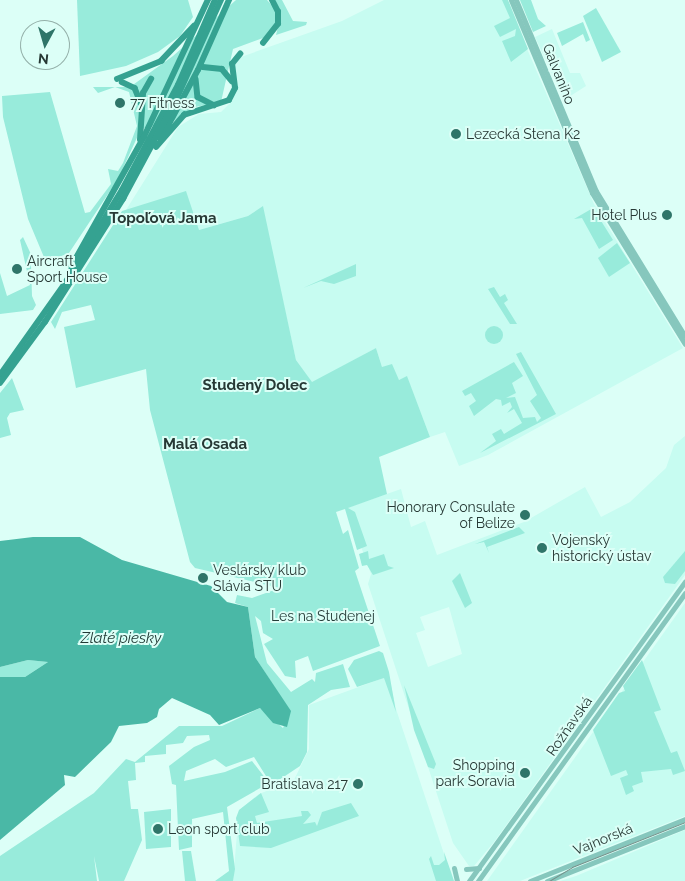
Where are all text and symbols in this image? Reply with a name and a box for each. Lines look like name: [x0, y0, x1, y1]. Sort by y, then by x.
north arrow: [20, 20, 70, 70]
street label: Galvaniho: [539, 41, 579, 107]
text: N: [37, 50, 50, 67]
place label: 77 Fitness: [130, 95, 194, 111]
marker: 77 Fitness: [114, 97, 126, 109]
place label: Lezecká Stena K2: [466, 126, 580, 142]
marker: Lezecká Stena K2: [450, 128, 462, 140]
place label: Hotel Plus: [591, 207, 657, 223]
marker: Hotel Plus: [661, 209, 673, 221]
district label: Topoľová Jama: [109, 210, 217, 228]
place label: Aircraft Sport House: [27, 253, 107, 286]
marker: Aircraft Sport House: [11, 263, 23, 275]
district label: Studený Dolec: [202, 377, 308, 395]
district label: Malá Osada: [163, 436, 247, 454]
place label: Honorary Consulate of Belize: [386, 499, 515, 532]
marker: Honorary Consulate of Belize: [519, 509, 531, 521]
place label: Vojenský historický ústav: [552, 532, 652, 564]
marker: Vojenský historický ústav: [536, 542, 548, 554]
place label: Veslársky klub Slávia STU: [213, 562, 306, 594]
marker: Veslársky klub Slávia STU: [197, 572, 209, 584]
park label: Les na Studenej: [271, 608, 375, 624]
water label: Zlaté piesky: [81, 630, 161, 648]
street label: Rožňavská: [542, 693, 596, 759]
place label: Shopping park Soravia: [436, 757, 515, 790]
marker: Shopping park Soravia: [519, 767, 531, 779]
place label: Bratislava 217: [261, 776, 348, 792]
marker: Bratislava 217: [352, 778, 364, 790]
street label: Vajnorská: [571, 819, 635, 859]
place label: Leon sport club: [168, 821, 270, 837]
marker: Leon sport club: [152, 823, 164, 835]

